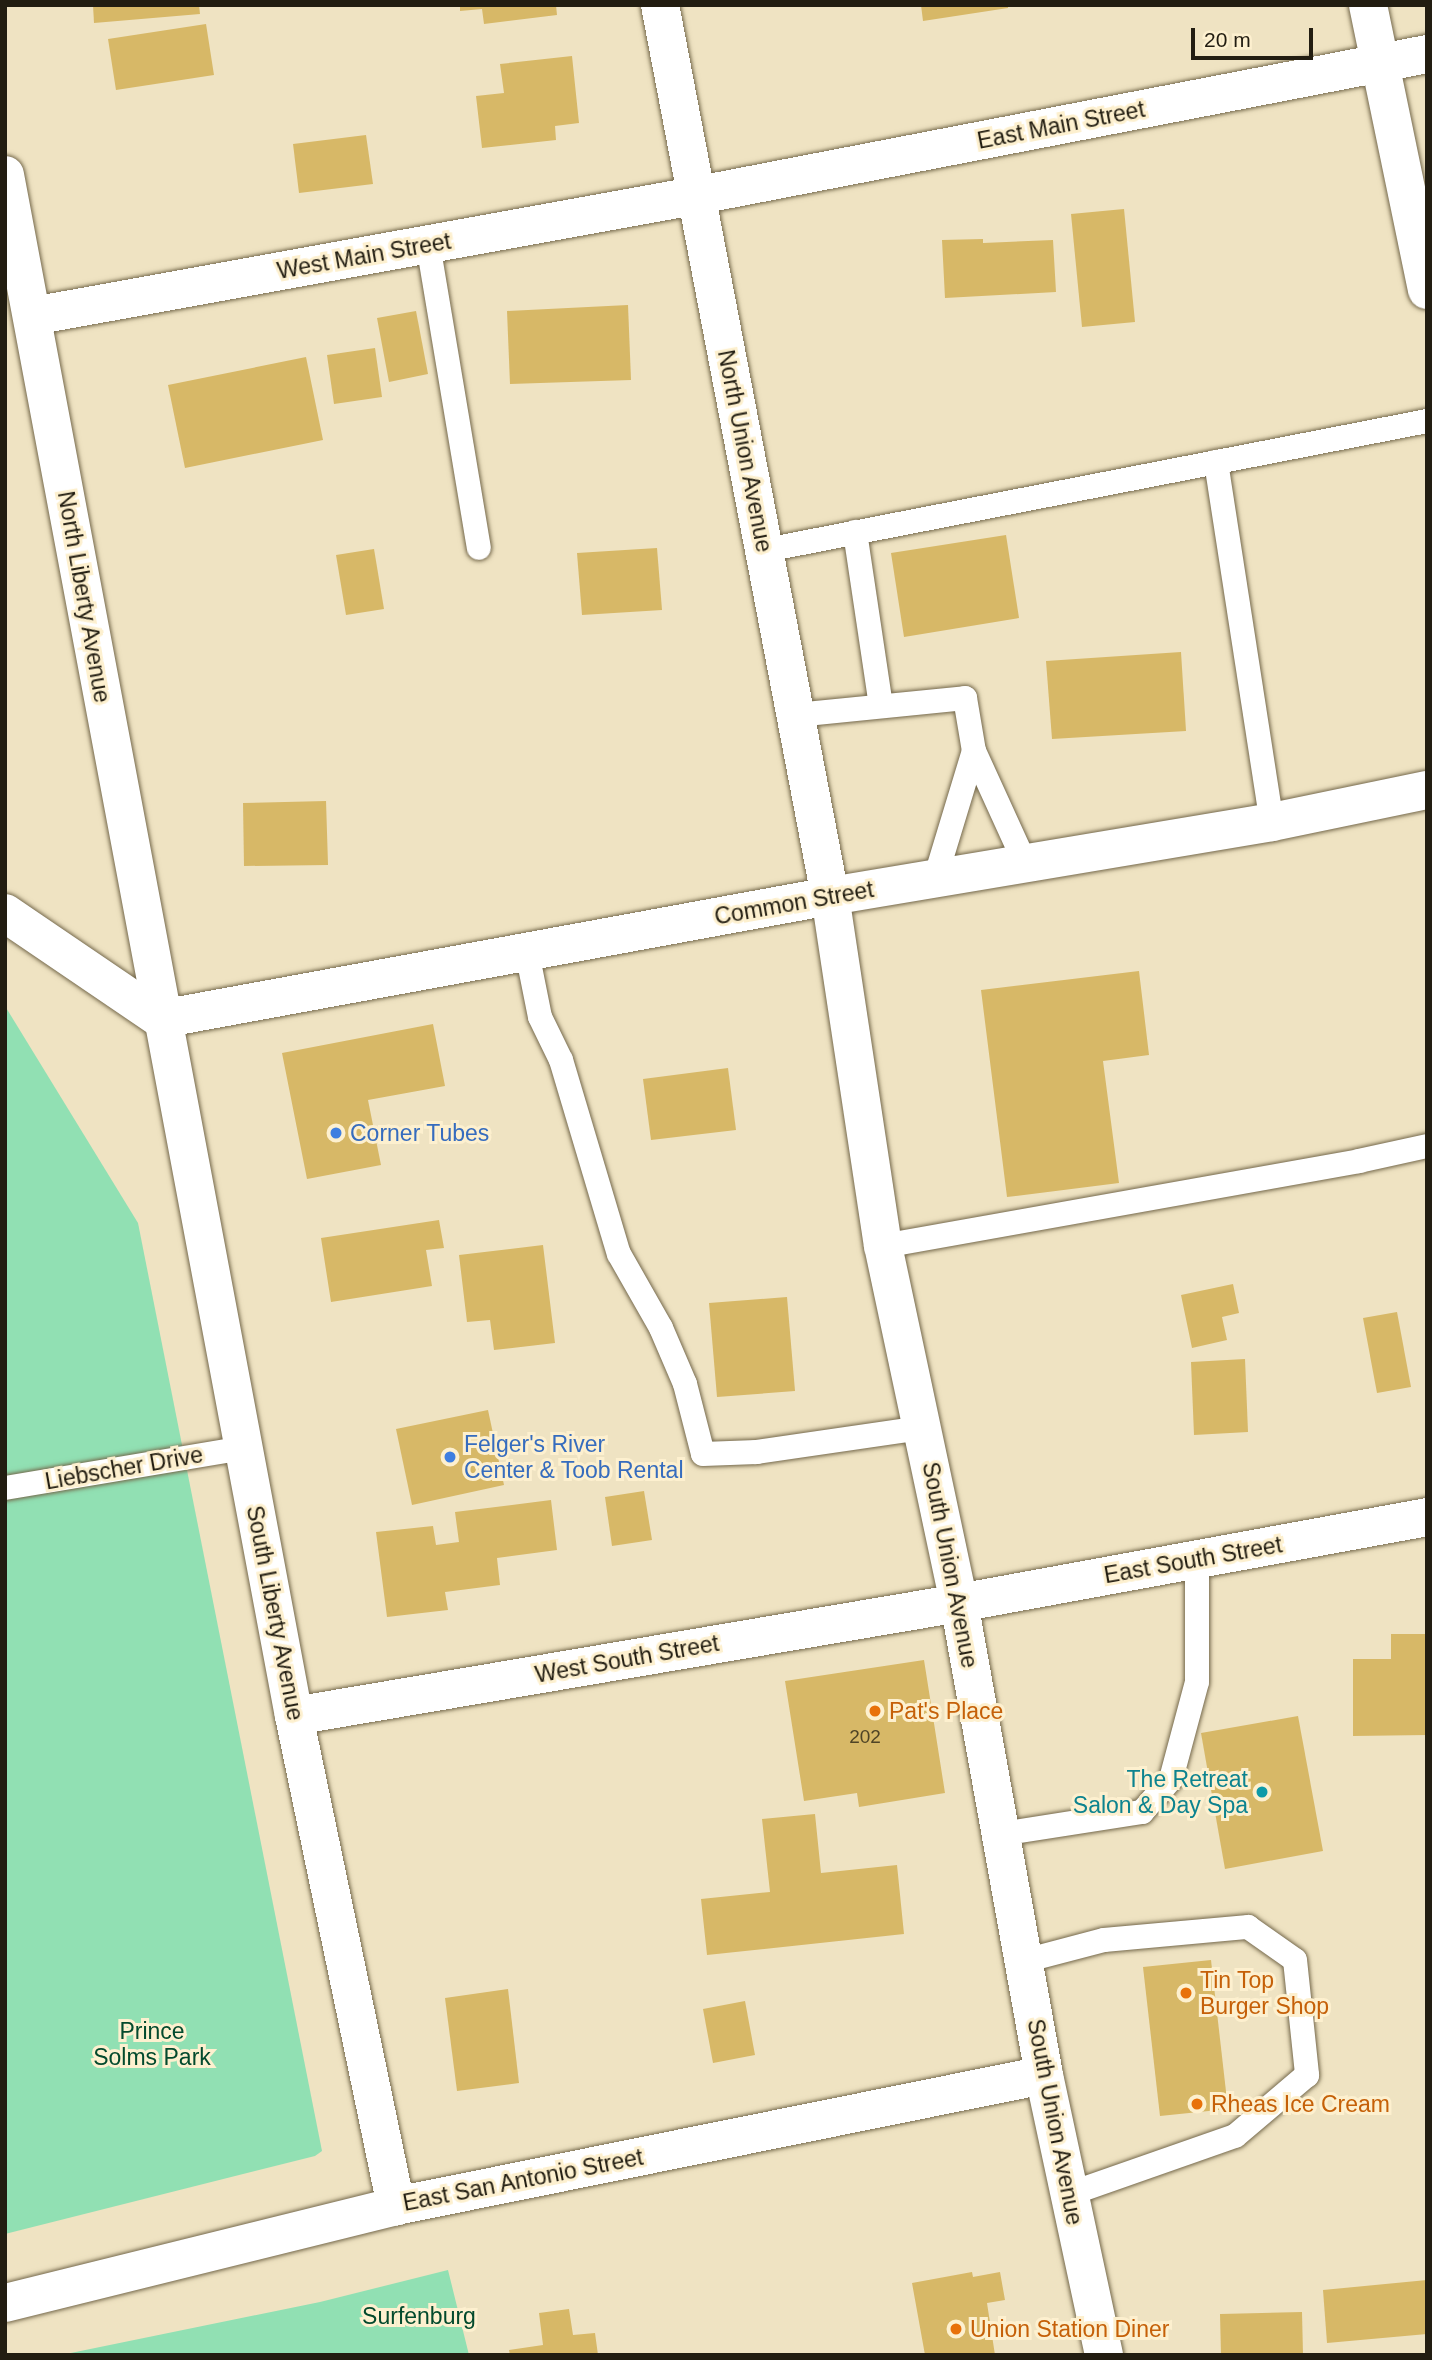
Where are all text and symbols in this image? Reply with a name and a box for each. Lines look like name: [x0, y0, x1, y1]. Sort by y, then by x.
scale bar: [1194, 14, 1316, 58]
text: 20 m: [1204, 28, 1251, 51]
street label: East Main Street: [975, 95, 1147, 155]
street label: West Main Street: [275, 227, 453, 285]
street label: North Union Avenue: [712, 347, 778, 555]
street label: North Liberty Avenue: [52, 488, 116, 706]
street label: Common Street: [712, 875, 876, 931]
place label: Corner Tubes: [350, 1119, 490, 1147]
marker: Corner Tubes: [328, 1125, 344, 1141]
place label: Felger's River Center & Toob Rental: [464, 1430, 684, 1484]
street label: Liebscher Drive: [43, 1441, 205, 1495]
marker: Felger's River Center & Toob Rental: [442, 1449, 458, 1465]
street label: South Union Avenue: [916, 1459, 984, 1671]
street label: South Liberty Avenue: [241, 1503, 309, 1723]
street label: East South Street: [1102, 1531, 1284, 1589]
street label: West South Street: [533, 1629, 721, 1689]
place label: Pat's Place: [889, 1697, 1003, 1725]
marker: Pat's Place: [867, 1703, 883, 1719]
house number: 202: [849, 1726, 881, 1748]
place label: The Retreat Salon & Day Spa: [1073, 1765, 1248, 1819]
marker: The Retreat Salon & Day Spa: [1254, 1784, 1270, 1800]
place label: Tin Top Burger Shop: [1200, 1966, 1329, 2020]
marker: Tin Top Burger Shop: [1178, 1985, 1194, 2001]
street label: South Union Avenue: [1021, 2016, 1089, 2228]
park label: Prince Solms Park: [93, 2017, 211, 2071]
place label: Rheas Ice Cream: [1211, 2090, 1390, 2118]
marker: Rheas Ice Cream: [1189, 2096, 1205, 2112]
street label: East San Antonio Street: [400, 2143, 646, 2217]
park label: Surfenburg: [362, 2302, 476, 2330]
place label: Union Station Diner: [970, 2315, 1169, 2343]
marker: Union Station Diner: [948, 2321, 964, 2337]

